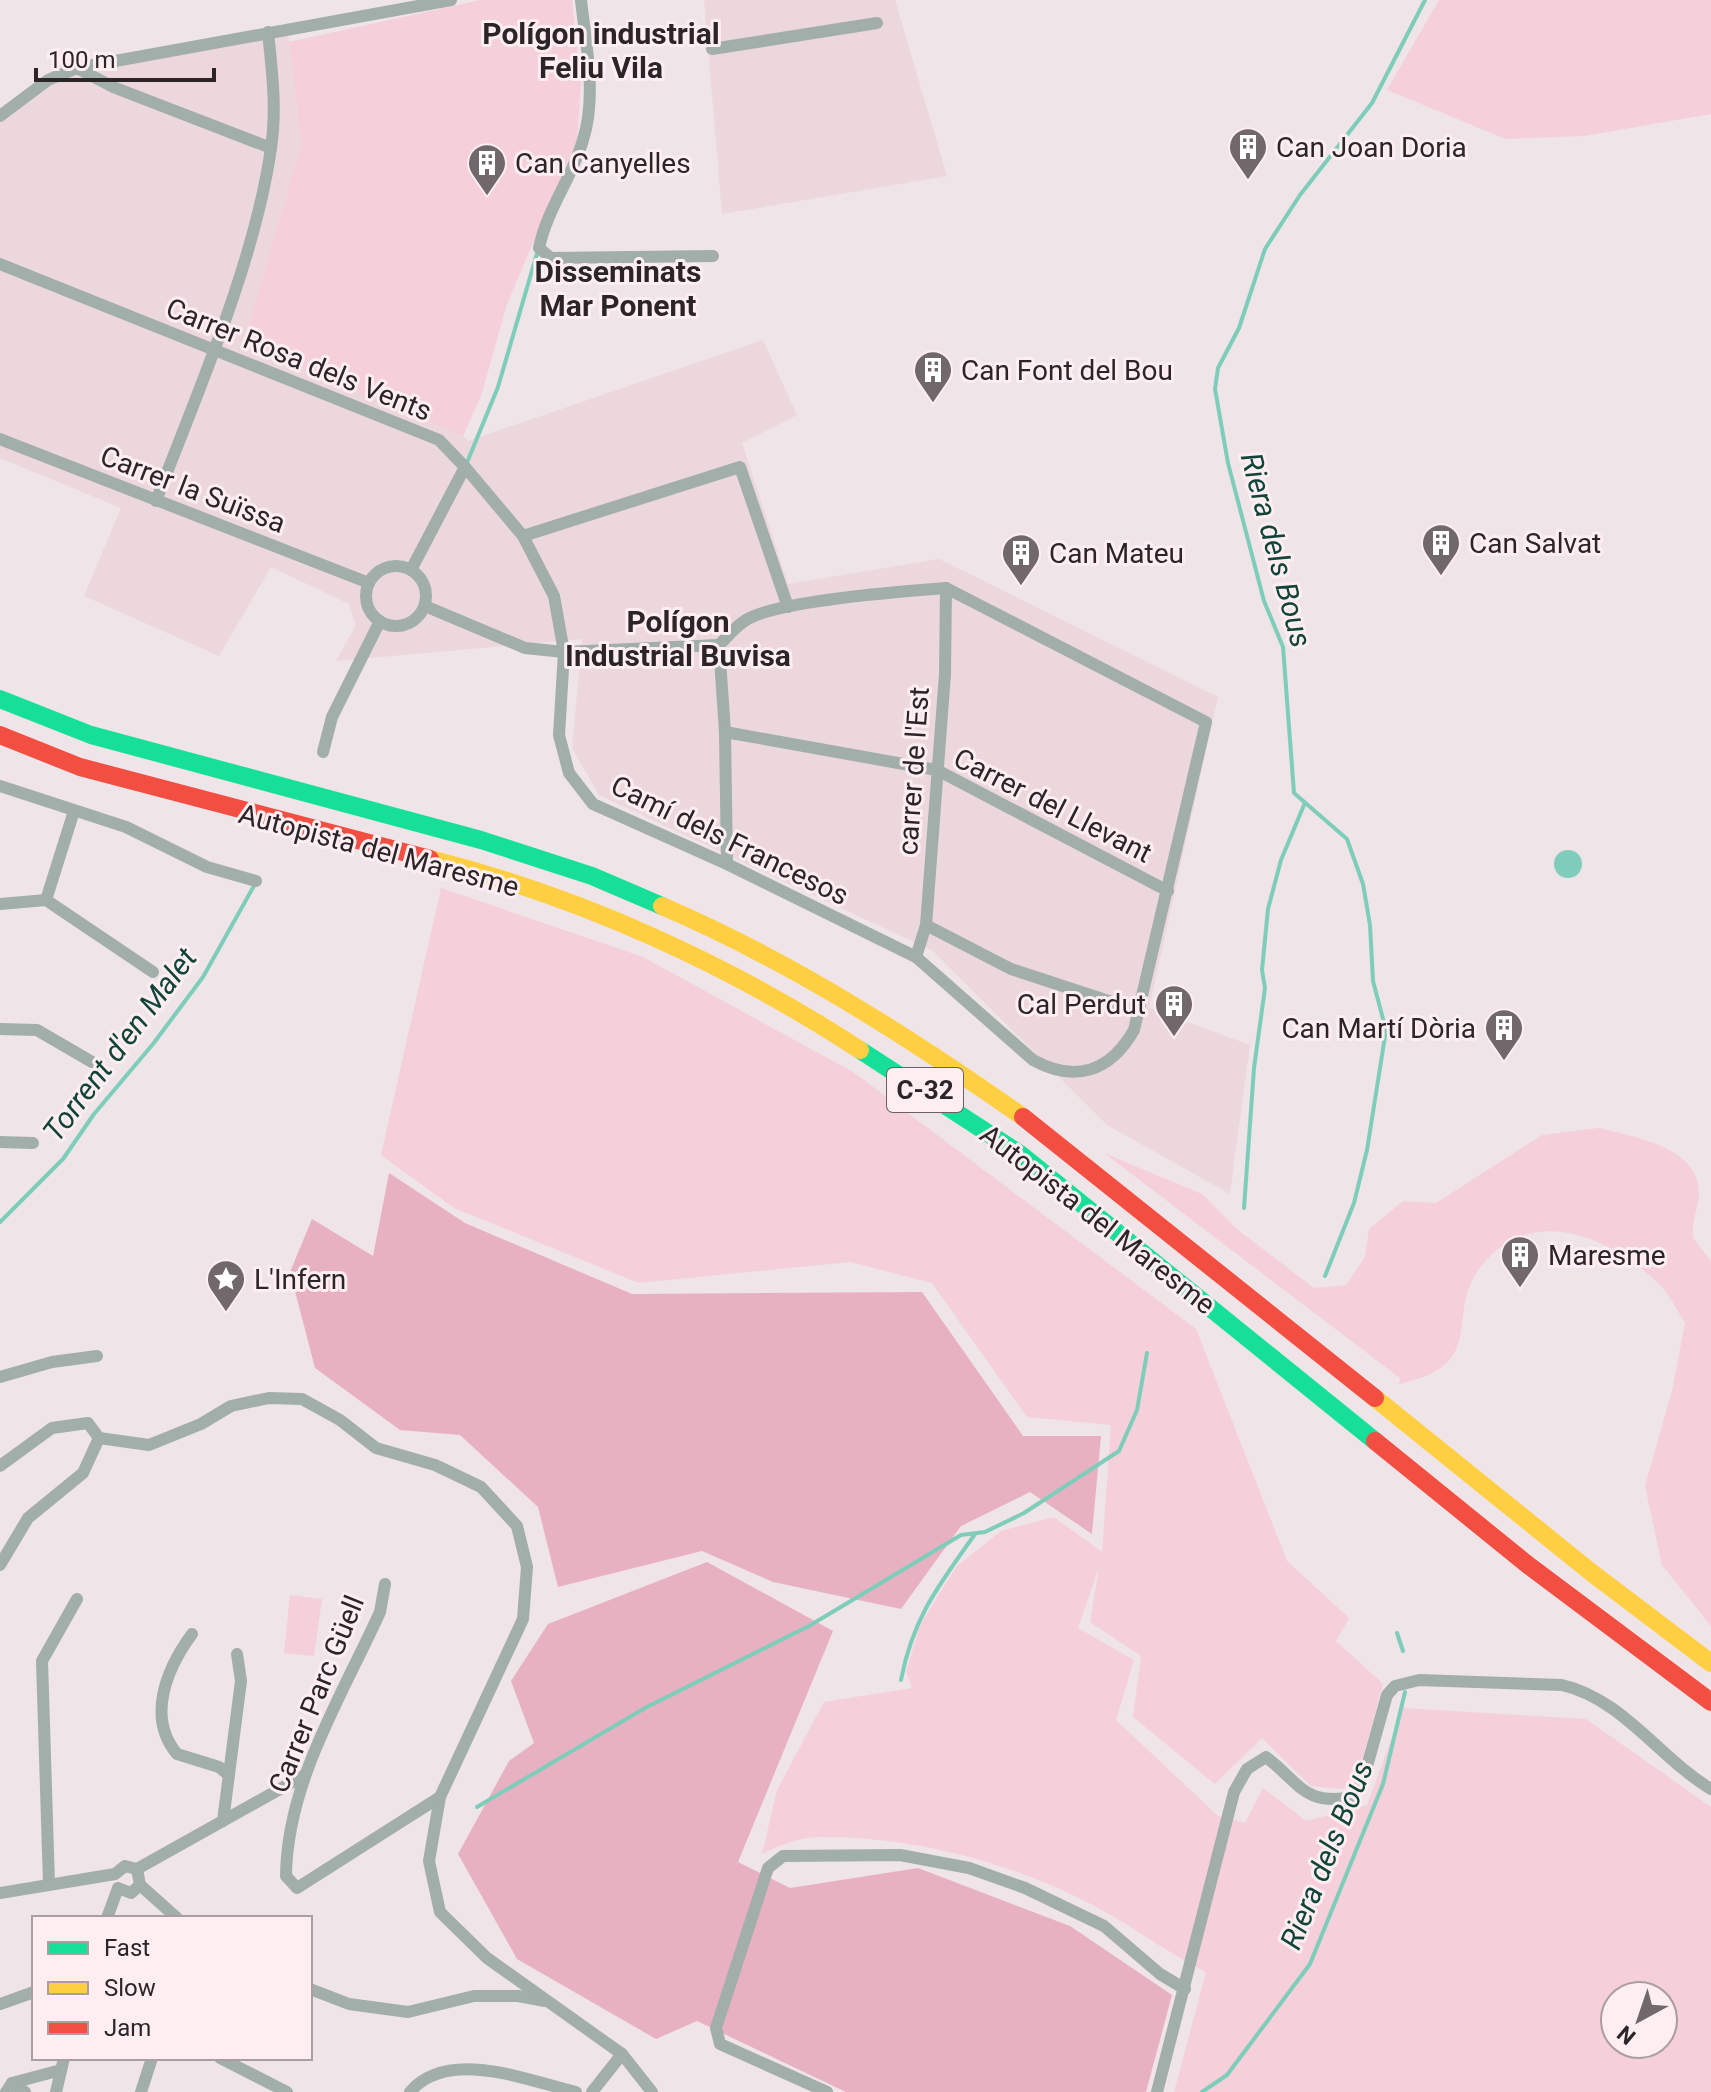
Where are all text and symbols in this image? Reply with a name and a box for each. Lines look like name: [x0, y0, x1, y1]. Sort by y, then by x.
district label: Polígon industrial Feliu Vila: [482, 16, 720, 85]
scale bar: [36, 32, 214, 82]
text: 100 m: [48, 46, 115, 74]
building icon: Can Joan Doria: [1227, 126, 1269, 181]
place label: Can Joan Doria: [1276, 131, 1467, 164]
building icon: Can Canyelles: [466, 142, 508, 197]
place label: Can Canyelles: [515, 147, 691, 180]
district label: Disseminats Mar Ponent: [535, 254, 701, 323]
street label: Carrer Rosa dels Vents: [161, 291, 436, 428]
building icon: Can Font del Bou: [912, 349, 954, 404]
place label: Can Font del Bou: [961, 354, 1173, 387]
street label: Carrer la Suïssa: [96, 439, 290, 540]
water label: Riera dels Bous: [1234, 449, 1319, 651]
building icon: Can Salvat: [1420, 522, 1462, 577]
place label: Can Salvat: [1469, 527, 1601, 560]
building icon: Can Mateu: [1000, 532, 1042, 587]
place label: Can Mateu: [1049, 537, 1184, 570]
district label: Polígon Industrial Buvisa: [565, 604, 791, 673]
street label: carrer de l'Est: [891, 686, 936, 856]
street label: Carrer del Llevant: [948, 741, 1157, 870]
street label: Camí dels Francesos: [606, 769, 854, 912]
street label: Autopista del Maresme: [235, 797, 523, 904]
water label: Torrent d'en Malet: [35, 941, 204, 1148]
building icon: Cal Perdut: [1153, 983, 1195, 1038]
place label: Cal Perdut: [1017, 988, 1146, 1021]
building icon: Can Martí Dòria: [1483, 1007, 1525, 1062]
place label: Can Martí Dòria: [1281, 1012, 1476, 1045]
road number: C-32: [887, 1068, 963, 1112]
street label: Autopista del Maresme: [974, 1118, 1222, 1321]
building icon: Maresme: [1499, 1234, 1541, 1289]
place label: Maresme: [1548, 1239, 1666, 1272]
place icon: L'Infern: [205, 1258, 247, 1313]
place label: L'Infern: [254, 1263, 346, 1296]
street label: Carrer Parc Güell: [262, 1591, 371, 1798]
water label: Riera dels Bous: [1273, 1756, 1380, 1954]
legend: [32, 1916, 312, 2060]
text: Fast: [104, 1934, 150, 1962]
text: Slow: [104, 1974, 156, 2002]
north arrow: [1599, 1980, 1679, 2060]
text: Jam: [104, 2014, 151, 2042]
text: N: [1612, 2020, 1640, 2050]

